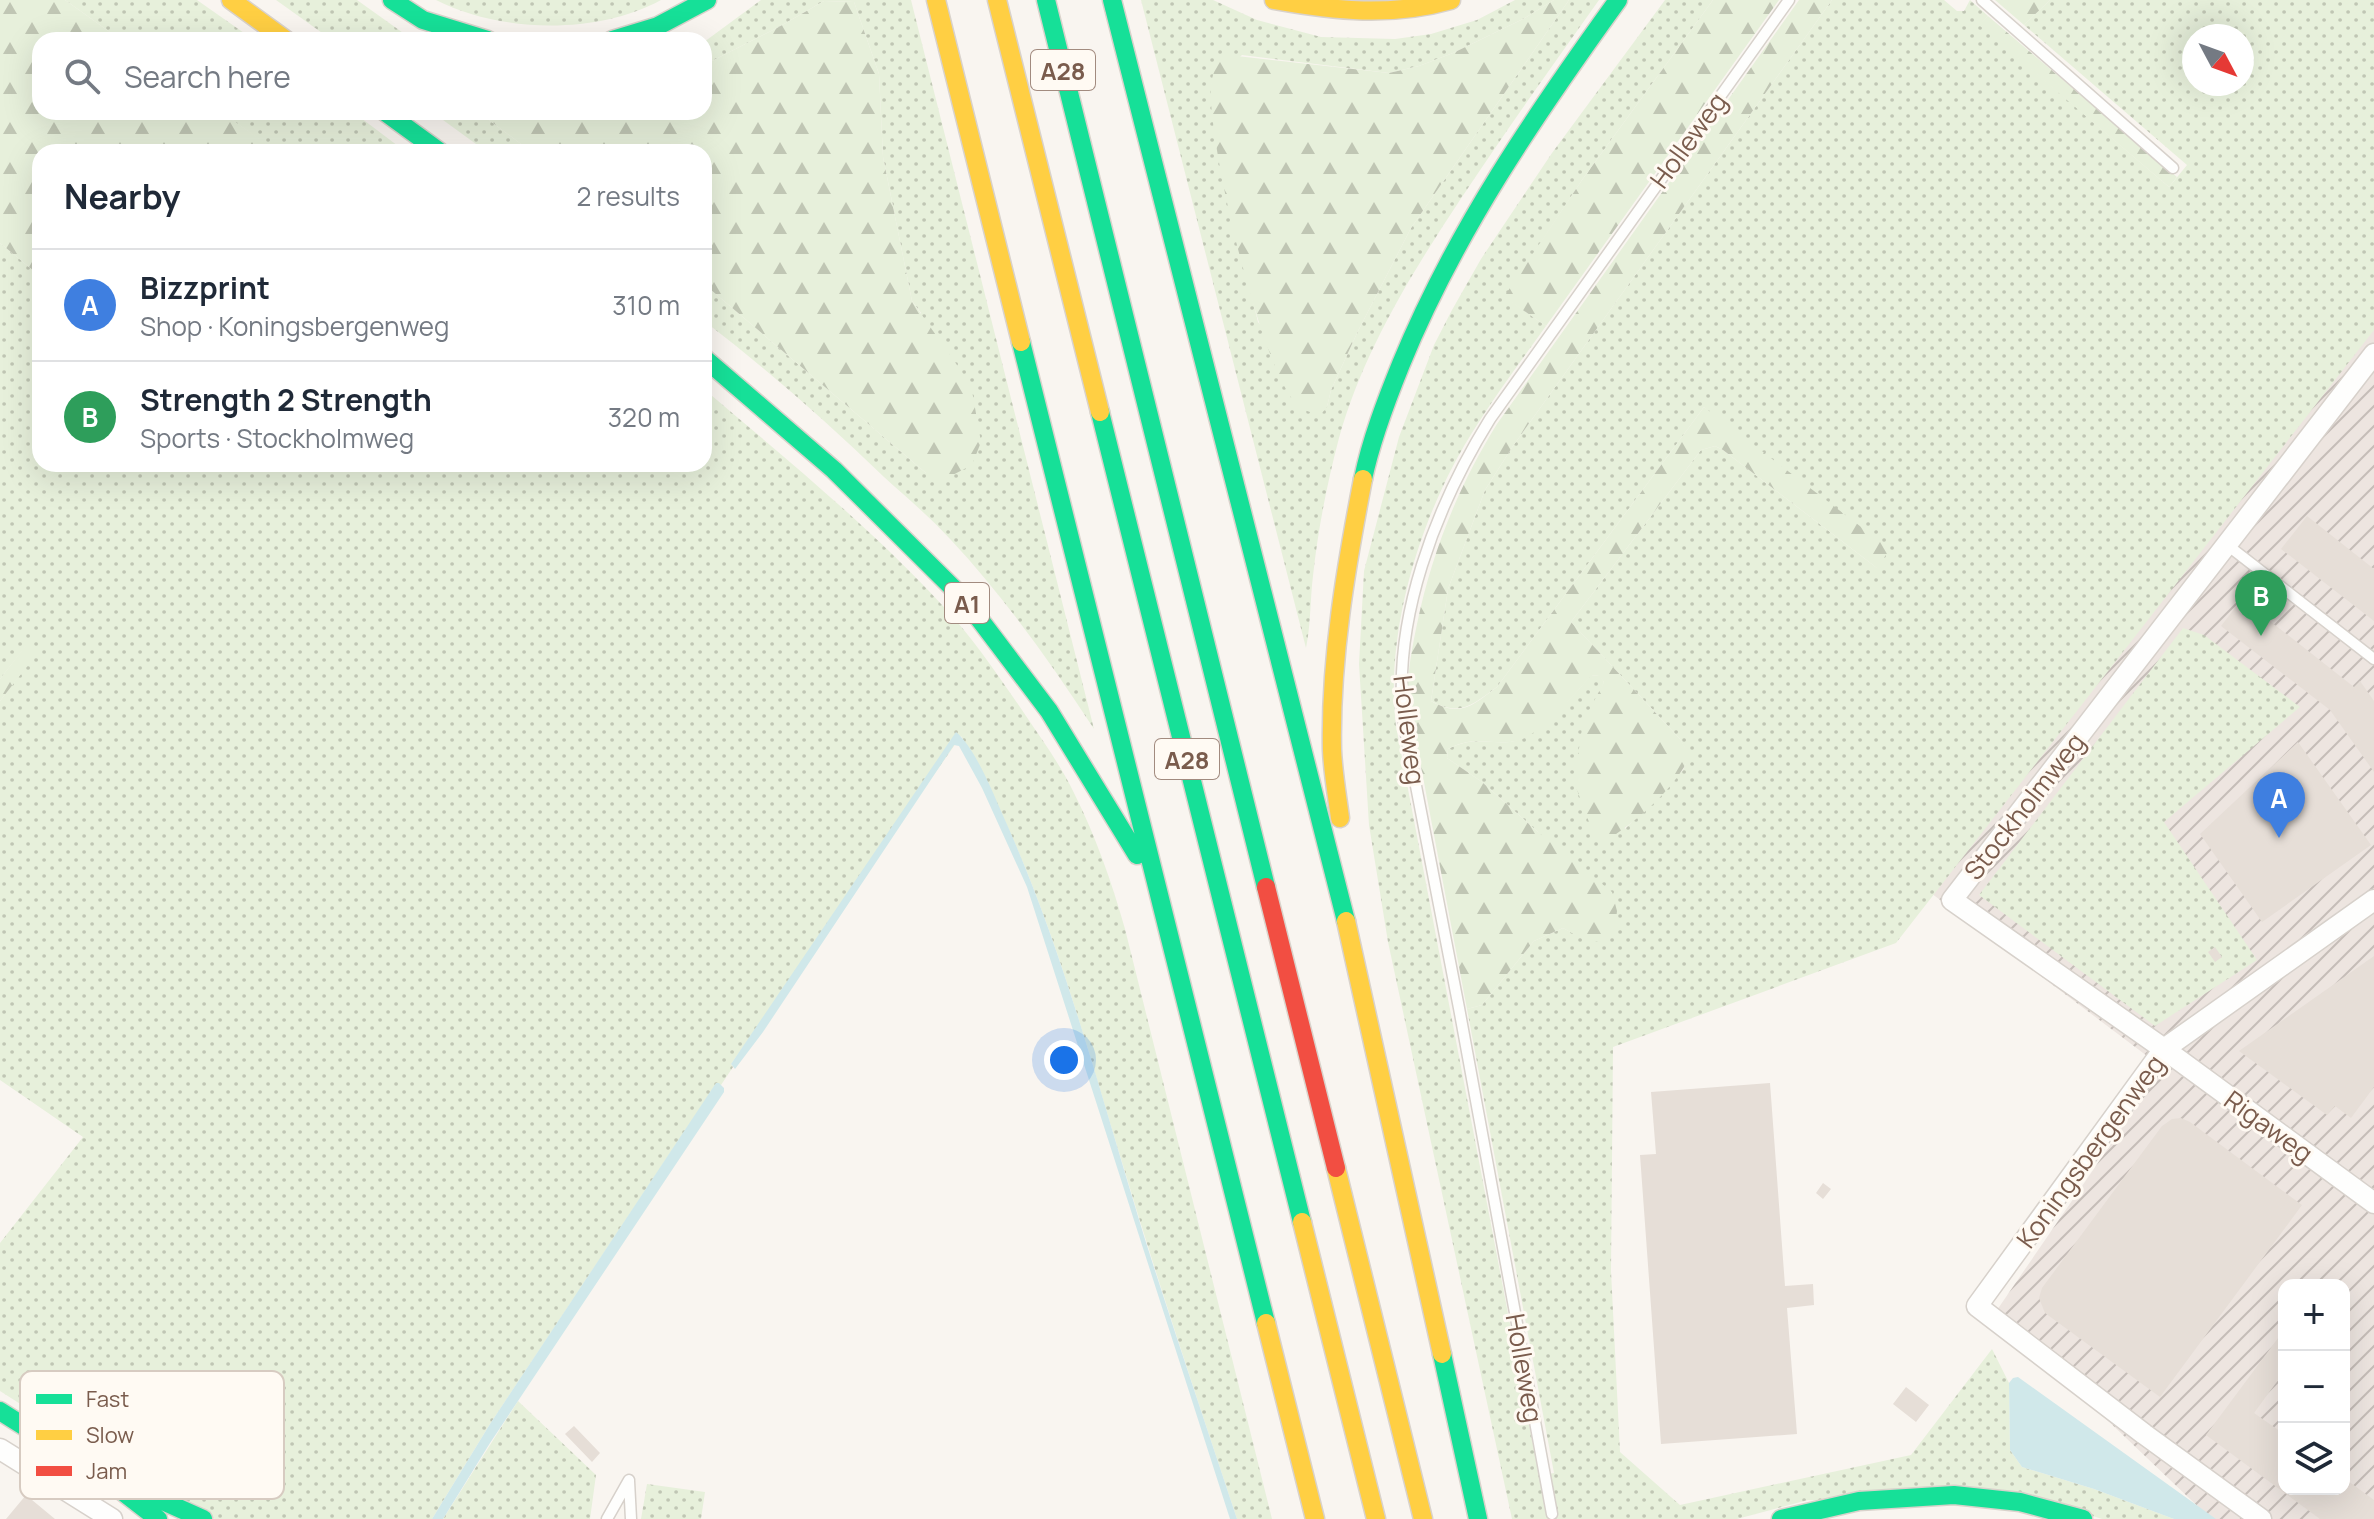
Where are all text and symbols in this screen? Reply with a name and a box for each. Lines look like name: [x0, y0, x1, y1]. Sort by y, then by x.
north arrow: [2182, 24, 2254, 96]
search box: [32, 32, 712, 120]
road number: A28: [1031, 50, 1095, 90]
icon: search: [60, 54, 104, 98]
text: Search here: [124, 56, 291, 97]
street label: Holleweg: [1641, 85, 1735, 195]
text: Nearby: [64, 173, 180, 219]
text: 2 results: [576, 178, 680, 214]
text: Bizzprint: [140, 267, 270, 308]
text: A: [81, 287, 99, 323]
text: 310 m: [612, 287, 680, 323]
text: Shop · Koningsbergenweg: [140, 308, 449, 344]
text: Strength 2 Strength: [140, 379, 432, 420]
text: B: [82, 399, 98, 435]
text: 320 m: [608, 399, 680, 435]
text: Sports · Stockholmweg: [140, 420, 414, 456]
pin: B: [2235, 570, 2287, 636]
road number: A1: [945, 583, 989, 623]
street label: Holleweg: [1385, 673, 1435, 787]
street label: Stockholmweg: [1955, 725, 2093, 887]
road number: A28: [1155, 739, 1219, 779]
pin: A: [2253, 772, 2305, 838]
your location: [1044, 1040, 1084, 1080]
street label: Koningsbergenweg: [2008, 1047, 2172, 1255]
street label: Rigaweg: [2217, 1082, 2321, 1170]
map controls: [2278, 1279, 2350, 1495]
button: +: [2278, 1279, 2350, 1351]
street label: Holleweg: [1498, 1311, 1552, 1425]
button: −: [2278, 1351, 2350, 1423]
legend: [20, 1371, 284, 1499]
text: Fast: [86, 1384, 129, 1414]
text: Slow: [86, 1420, 134, 1450]
button: layers: [2278, 1423, 2350, 1495]
text: Jam: [86, 1456, 127, 1486]

